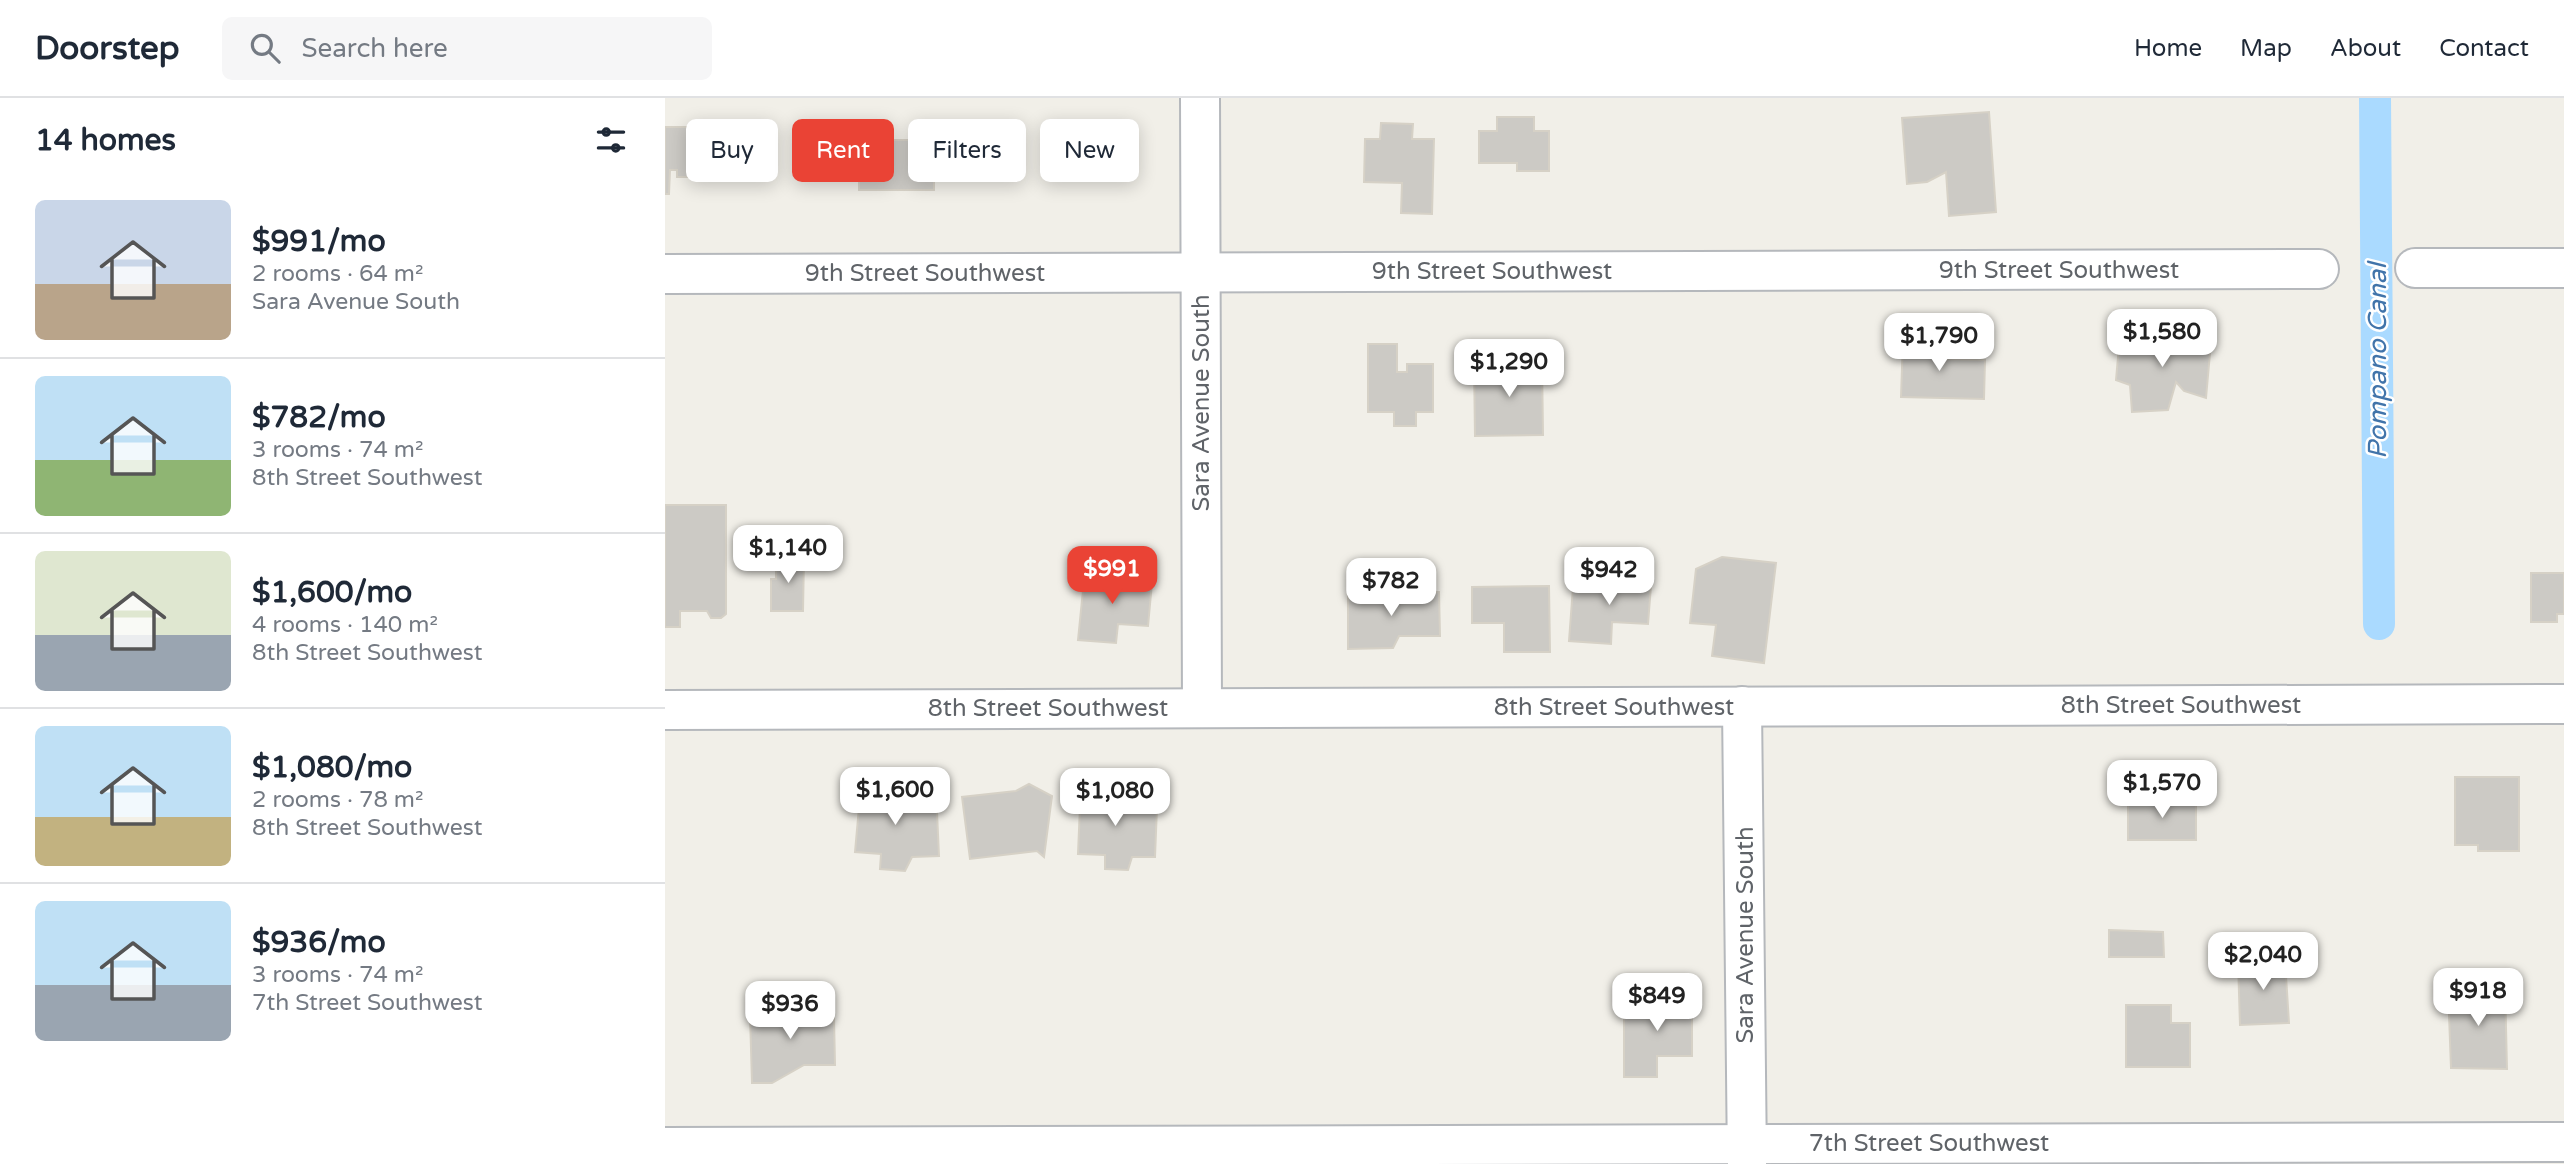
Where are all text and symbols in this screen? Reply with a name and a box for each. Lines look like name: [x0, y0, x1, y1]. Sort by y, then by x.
search box: [222, 17, 712, 80]
text: Doorstep: [35, 29, 180, 68]
icon: search: [246, 29, 284, 67]
text: Search here: [302, 33, 448, 64]
text: Home: [2134, 34, 2202, 63]
text: Map: [2240, 34, 2292, 63]
text: About: [2330, 34, 2401, 63]
text: Contact: [2439, 34, 2529, 63]
chip: Buy: [686, 119, 778, 182]
chip: Rent: [792, 119, 894, 182]
chip: Filters: [908, 119, 1026, 182]
chip: New: [1040, 119, 1139, 182]
icon: filters: [592, 121, 630, 159]
text: 14 homes: [35, 122, 176, 159]
text: $991/mo: [252, 223, 386, 260]
icon: home: [91, 228, 175, 312]
street label: 9th Street Southwest: [1939, 256, 2179, 285]
street label: 9th Street Southwest: [1372, 257, 1612, 286]
street label: 9th Street Southwest: [805, 259, 1045, 288]
text: 2 rooms · 64 m²: [252, 260, 423, 288]
water label: Pompano Canal: [2362, 260, 2393, 459]
text: Sara Avenue South: [252, 288, 460, 316]
street label: Sara Avenue South: [1187, 294, 1216, 512]
pin: $1,580: [2105, 310, 2219, 369]
pin: $1,790: [1882, 314, 1996, 373]
text: $1,580: [2123, 318, 2201, 346]
text: $1,790: [1900, 322, 1978, 350]
pin: $1,290: [1452, 340, 1566, 399]
text: $1,290: [1470, 348, 1548, 376]
text: $782/mo: [252, 399, 386, 436]
icon: home: [91, 404, 175, 488]
text: 3 rooms · 74 m²: [252, 436, 423, 464]
text: 8th Street Southwest: [252, 464, 482, 492]
pin: $1,140: [731, 526, 845, 585]
text: $1,140: [749, 534, 827, 562]
pin: $991: [1071, 546, 1153, 606]
pin: $942: [1568, 547, 1650, 607]
text: $991: [1083, 555, 1141, 583]
text: $942: [1580, 556, 1638, 584]
pin: $782: [1350, 559, 1432, 618]
text: $782: [1362, 567, 1420, 595]
text: $1,600/mo: [252, 574, 412, 611]
icon: home: [91, 579, 175, 663]
text: 4 rooms · 140 m²: [252, 611, 438, 639]
text: 8th Street Southwest: [252, 639, 482, 667]
street label: 8th Street Southwest: [2061, 691, 2301, 720]
street label: 8th Street Southwest: [1494, 693, 1734, 722]
street label: 8th Street Southwest: [928, 694, 1168, 723]
text: $1,080/mo: [252, 749, 412, 786]
icon: home: [91, 754, 175, 838]
pin: $1,570: [2105, 760, 2219, 820]
pin: $1,600: [838, 768, 952, 827]
pin: $1,080: [1058, 768, 1172, 828]
text: $1,570: [2123, 769, 2201, 797]
text: $1,600: [856, 776, 934, 804]
text: $1,080: [1076, 777, 1154, 805]
text: 2 rooms · 78 m²: [252, 786, 423, 814]
text: 8th Street Southwest: [252, 814, 482, 842]
street label: Sara Avenue South: [1731, 826, 1760, 1044]
text: $936/mo: [252, 924, 386, 961]
icon: home: [91, 929, 175, 1013]
pin: $2,040: [2206, 932, 2320, 992]
text: $2,040: [2224, 941, 2302, 969]
text: 3 rooms · 74 m²: [252, 961, 423, 989]
pin: $918: [2437, 968, 2519, 1028]
pin: $849: [1616, 974, 1698, 1033]
text: $918: [2449, 977, 2507, 1005]
pin: $936: [749, 982, 831, 1041]
text: $849: [1628, 982, 1686, 1010]
text: 7th Street Southwest: [252, 989, 482, 1017]
text: $936: [761, 990, 819, 1018]
street label: 7th Street Southwest: [1809, 1129, 2049, 1158]

